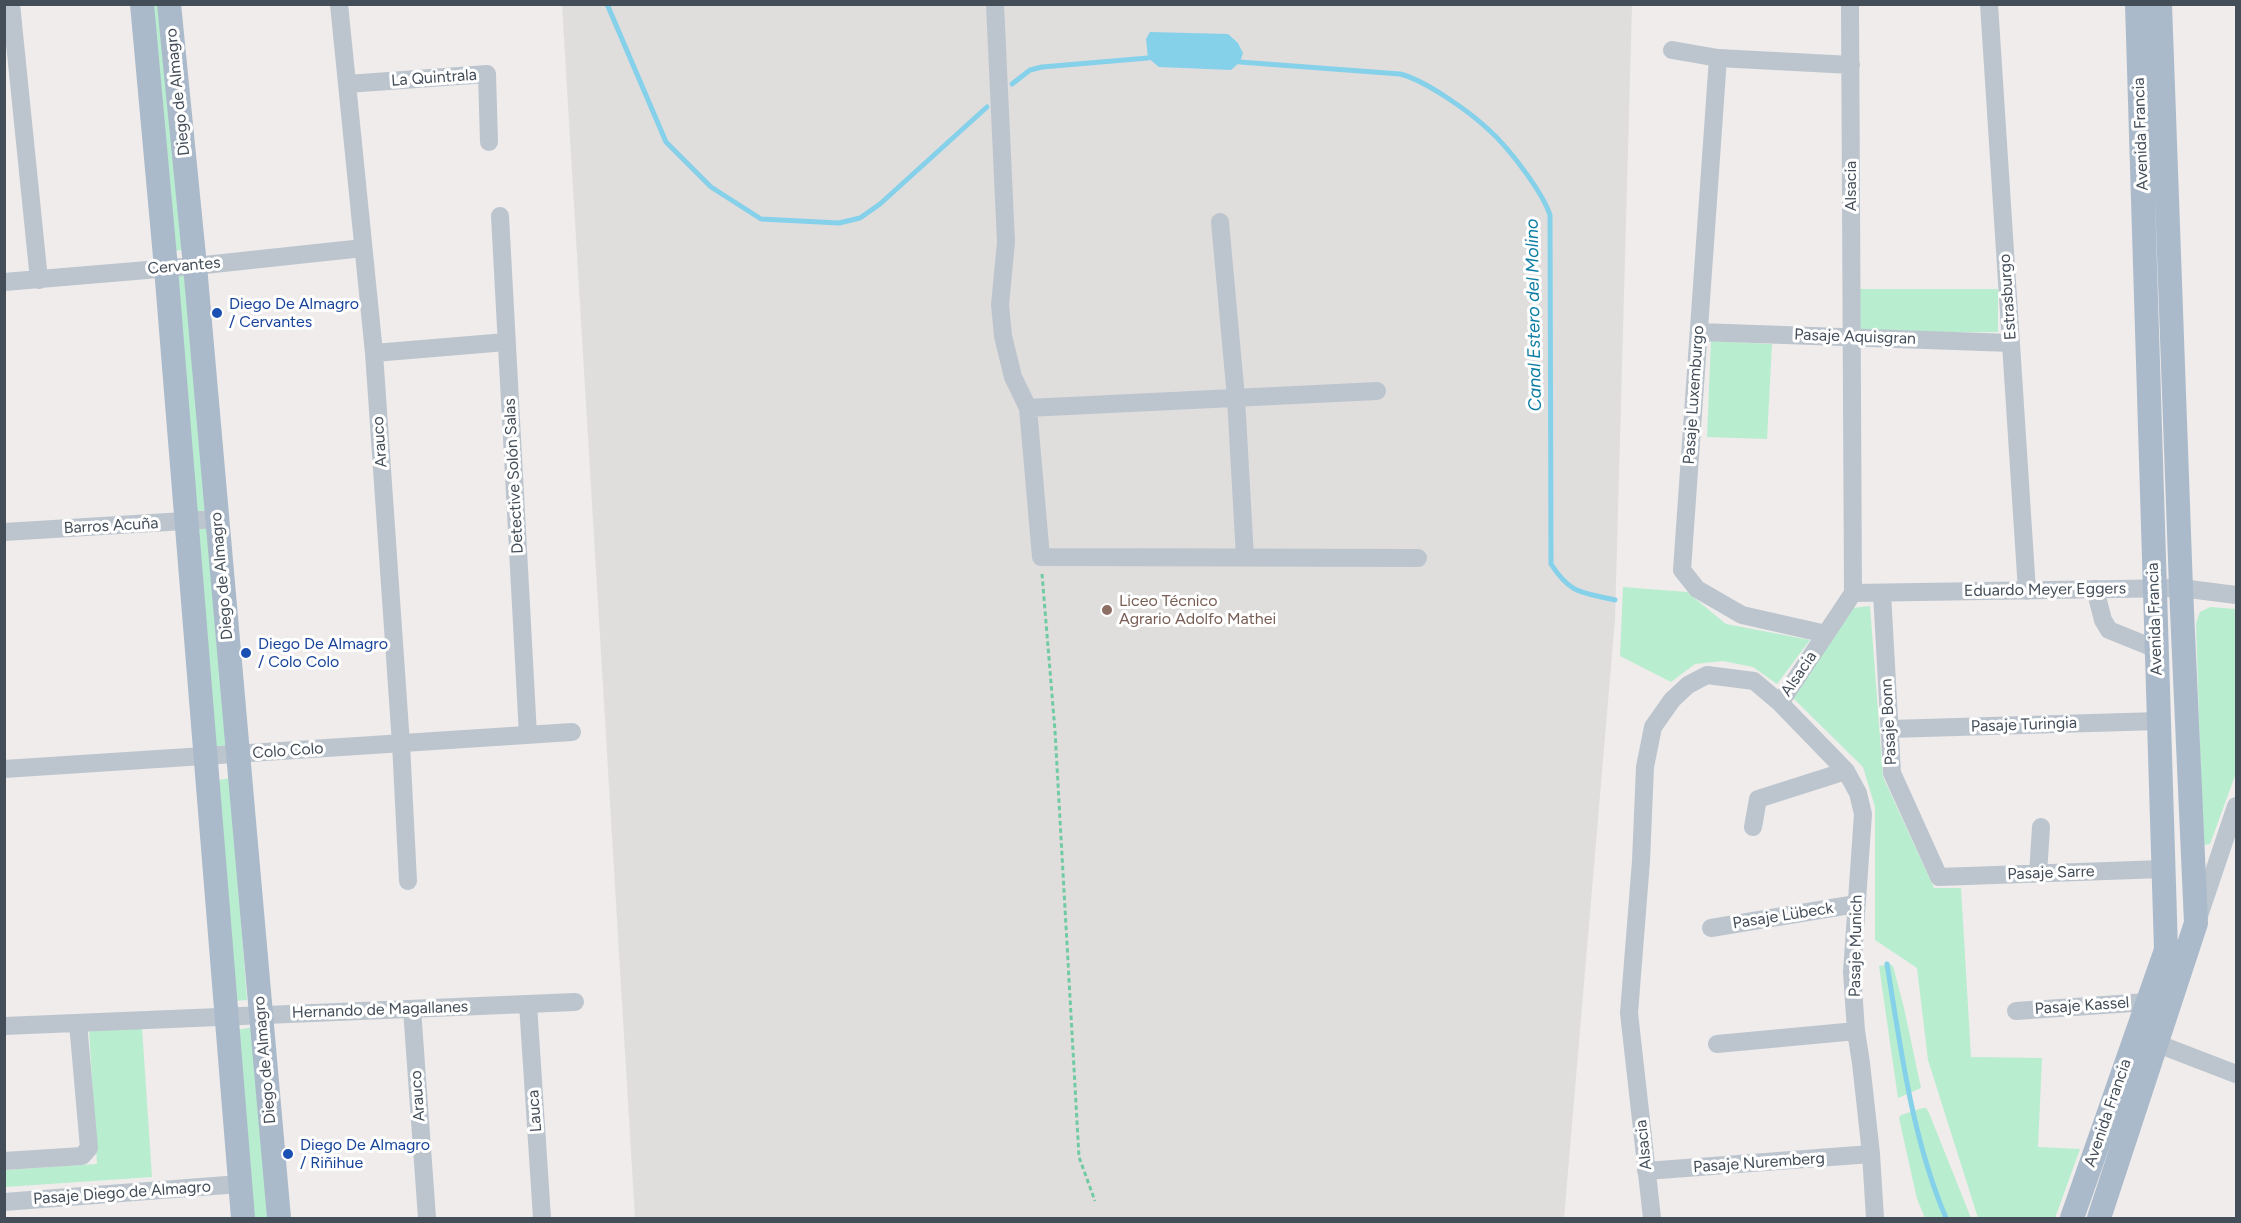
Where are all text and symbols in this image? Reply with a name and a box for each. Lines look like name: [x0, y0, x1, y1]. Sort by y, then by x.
street label: Diego de Almagro: [162, 27, 194, 157]
street label: La Quintrala: [391, 65, 477, 91]
street label: Avenida Francia: [2129, 77, 2153, 191]
street label: Alsacia: [1841, 161, 1861, 211]
water label: Canal Estero del Molino: [1522, 218, 1546, 412]
street label: Cervantes: [147, 253, 221, 279]
street label: Estrasburgo: [1995, 253, 2021, 341]
place label: Diego De Almagro / Cervantes: [229, 294, 359, 332]
marker: Diego De Almagro / Cervantes: [210, 306, 224, 320]
street label: Pasaje Luxemburgo: [1680, 325, 1708, 465]
street label: Pasaje Aquisgran: [1794, 325, 1916, 349]
street label: Detective Solón Salas: [500, 398, 528, 554]
street label: Arauco: [369, 416, 391, 468]
street label: Diego de Almagro: [207, 511, 237, 641]
street label: Barros Acuña: [63, 514, 159, 538]
street label: Avenida Francia: [2143, 562, 2167, 676]
street label: Eduardo Meyer Eggers: [1964, 579, 2126, 601]
place label: Liceo Técnico Agrario Adolfo Mathei: [1119, 591, 1276, 629]
marker: Liceo Técnico Agrario Adolfo Mathei: [1100, 603, 1114, 617]
place label: Diego De Almagro / Colo Colo: [258, 634, 388, 672]
marker: Diego De Almagro / Colo Colo: [239, 646, 253, 660]
street label: Alsacia: [1777, 648, 1821, 700]
street label: Pasaje Bonn: [1877, 678, 1901, 766]
street label: Pasaje Turingia: [1971, 714, 2077, 736]
street label: Colo Colo: [252, 739, 324, 763]
street label: Pasaje Sarre: [2007, 862, 2095, 884]
street label: Pasaje Munich: [1846, 895, 1866, 997]
street label: Pasaje Lübeck: [1731, 899, 1835, 933]
street label: Pasaje Kassel: [2034, 993, 2130, 1019]
street label: Diego de Almagro: [250, 995, 280, 1125]
street label: Hernando de Magallanes: [292, 997, 468, 1023]
street label: Avenida Francia: [2080, 1056, 2136, 1170]
street label: Arauco: [407, 1070, 429, 1122]
street label: Lauca: [524, 1089, 546, 1133]
street label: Alsacia: [1632, 1119, 1656, 1171]
place label: Diego De Almagro / Riñihue: [300, 1135, 430, 1173]
marker: Diego De Almagro / Riñihue: [281, 1147, 295, 1161]
street label: Pasaje Nuremberg: [1693, 1149, 1825, 1177]
street label: Pasaje Diego de Almagro: [32, 1177, 212, 1209]

